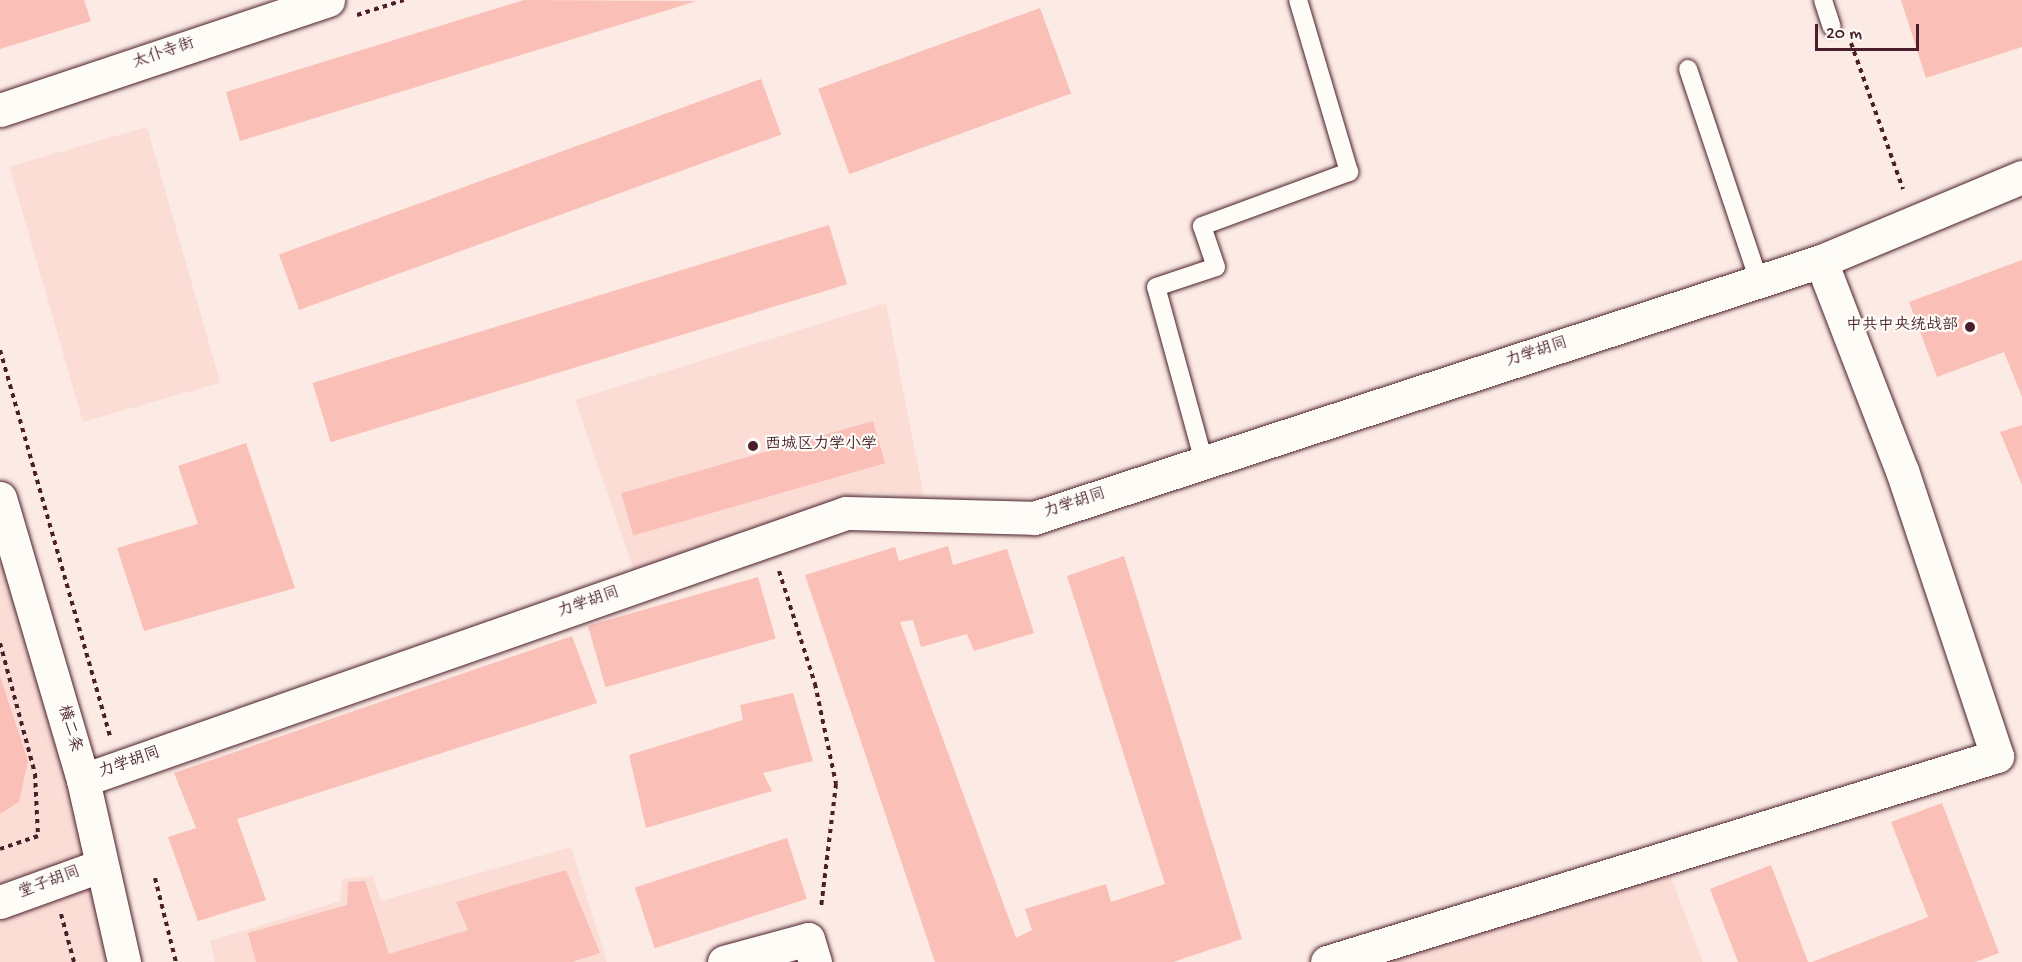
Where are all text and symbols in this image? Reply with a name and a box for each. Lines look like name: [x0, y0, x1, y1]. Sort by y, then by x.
scale bar: [1818, 12, 1922, 50]
text: 20 m: [1826, 24, 1862, 45]
street label: 太仆寺街: [131, 36, 197, 74]
place label: 中共中央统战部: [1846, 317, 1958, 337]
marker: 中共中央统战部: [1963, 320, 1977, 334]
street label: 力学胡同: [1504, 335, 1570, 373]
place label: 西城区力学小学: [765, 436, 877, 456]
marker: 西城区力学小学: [746, 439, 760, 453]
street label: 力学胡同: [1042, 486, 1108, 524]
street label: 力学胡同: [556, 585, 622, 623]
street label: 横二条: [52, 703, 84, 755]
street label: 力学胡同: [97, 745, 163, 783]
street label: 堂子胡同: [17, 864, 83, 904]

